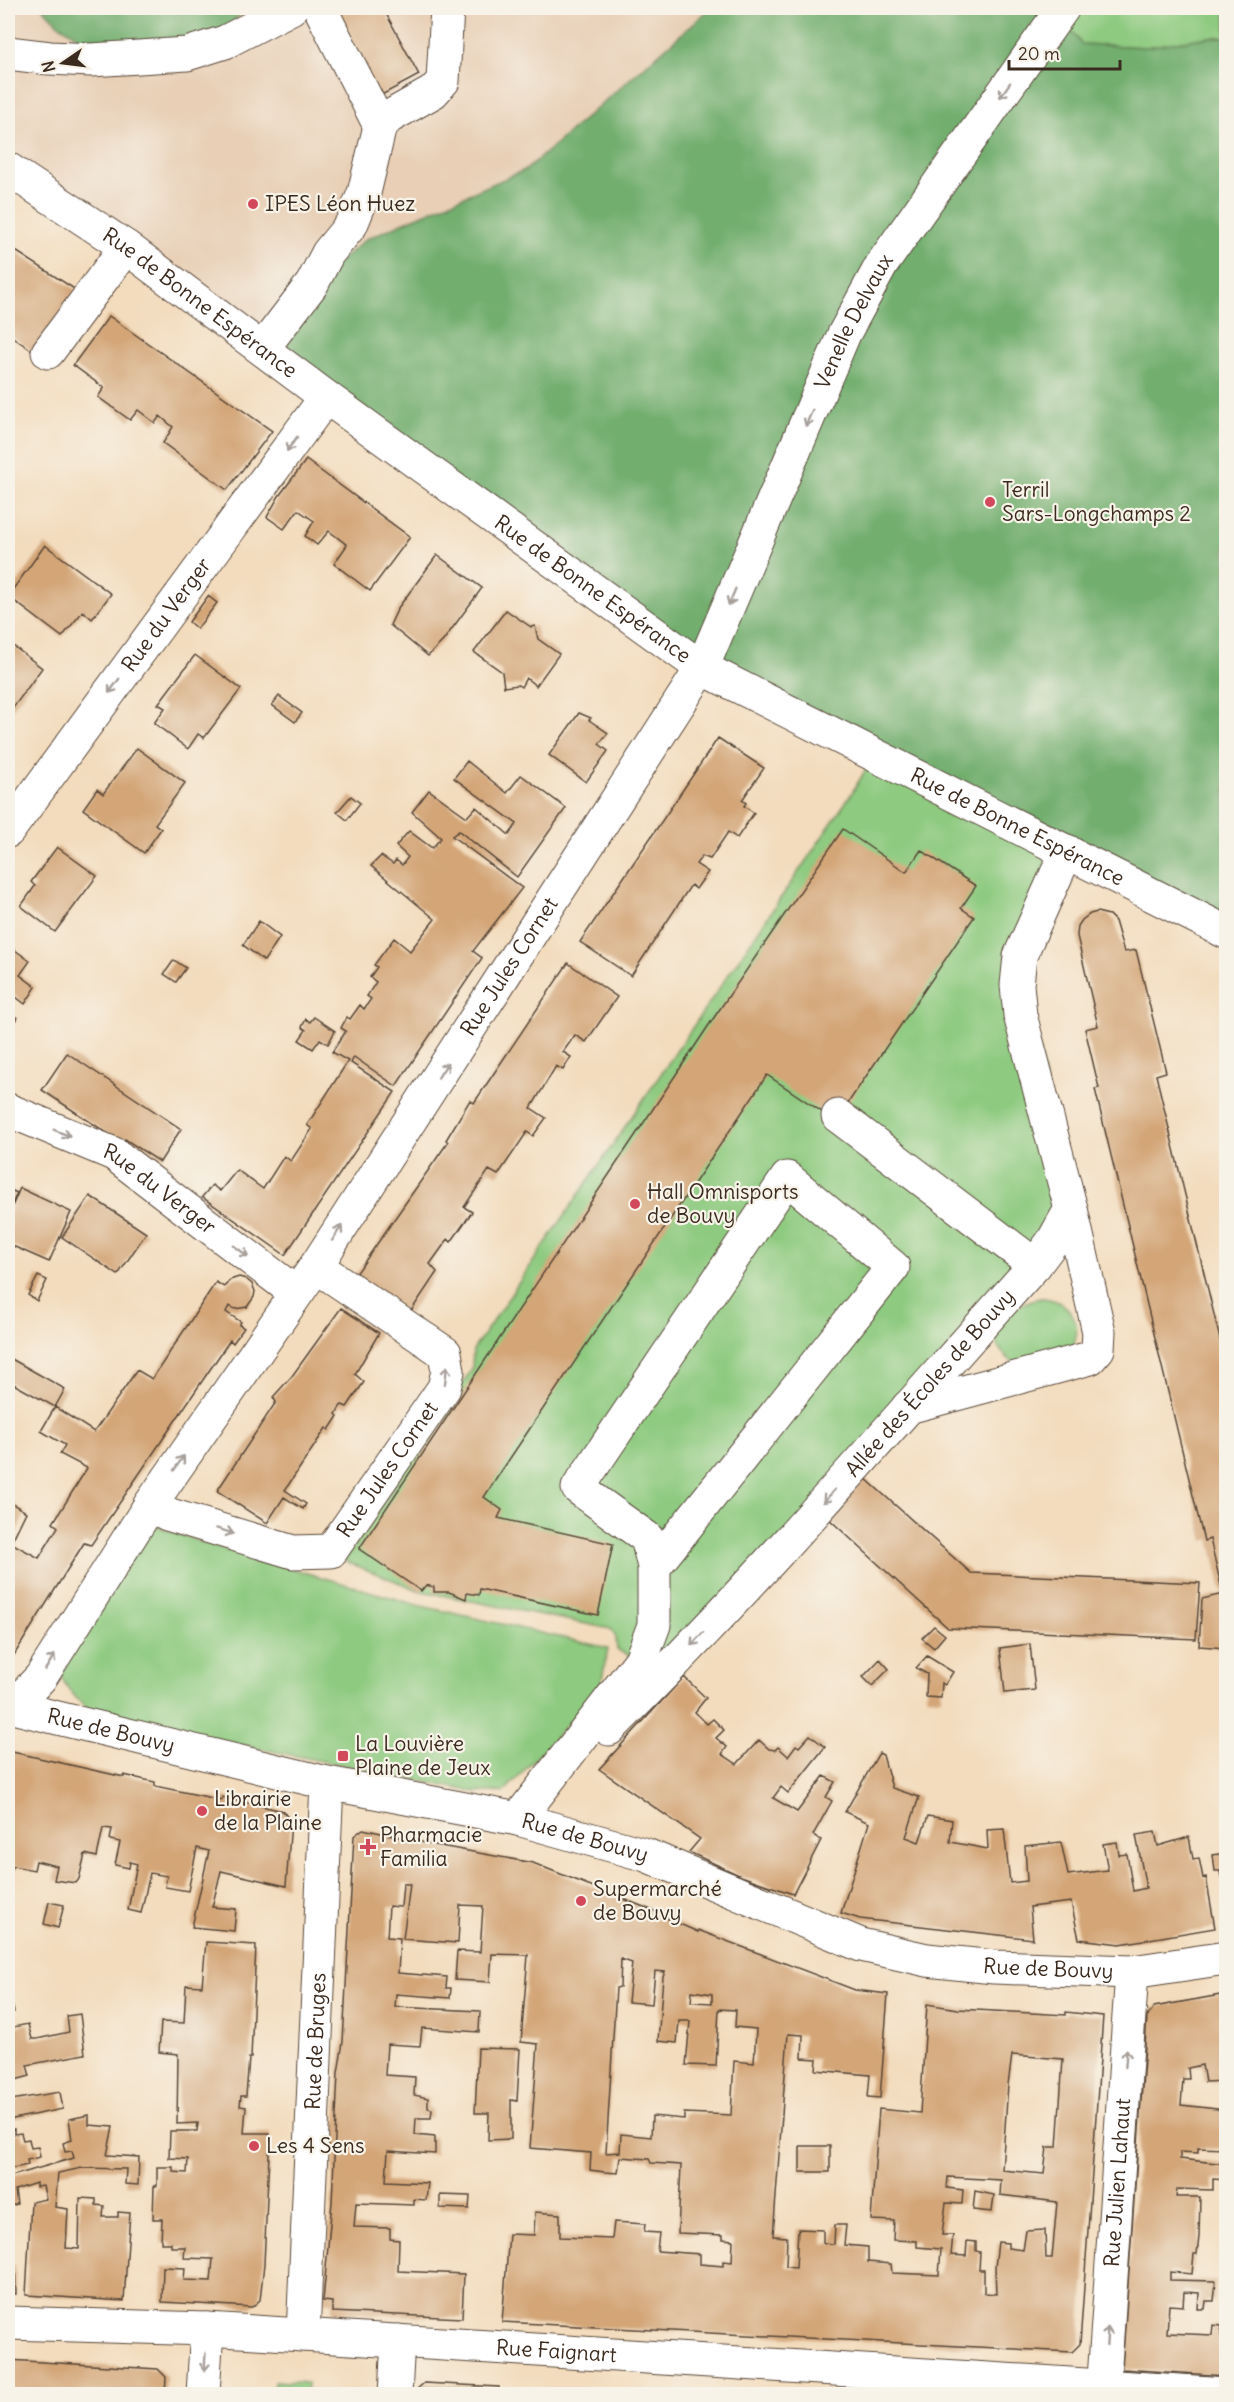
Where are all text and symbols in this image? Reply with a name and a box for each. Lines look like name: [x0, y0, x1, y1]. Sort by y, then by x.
north arrow: [33, 33, 93, 93]
scale bar: [1009, 33, 1120, 71]
text: 20 m: [1018, 42, 1060, 65]
text: N: [37, 59, 59, 74]
one-way arrow: [999, 81, 1011, 97]
place label: IPES Léon Huez: [265, 190, 415, 217]
marker: IPES Léon Huez: [246, 197, 260, 211]
street label: Rue de Bonne Espérance: [98, 221, 303, 384]
street label: Venelle Delvaux: [808, 248, 899, 393]
one-way arrow: [803, 408, 814, 427]
one-way arrow: [285, 435, 298, 451]
place label: Terril Sars-Longchamps 2: [1002, 476, 1191, 527]
marker: Terril Sars-Longchamps 2: [983, 495, 997, 509]
street label: Rue de Bonne Espérance: [489, 509, 696, 669]
street label: Rue du Verger: [115, 552, 217, 677]
one-way arrow: [726, 588, 738, 606]
one-way arrow: [108, 677, 120, 693]
street label: Rue de Bonne Espérance: [906, 761, 1129, 892]
street label: Rue Jules Cornet: [454, 892, 564, 1041]
one-way arrow: [437, 1062, 449, 1078]
one-way arrow: [52, 1128, 70, 1139]
street label: Rue du Verger: [100, 1137, 222, 1240]
place label: Hall Omnisports de Bouvy: [647, 1178, 799, 1229]
marker: Hall Omnisports de Bouvy: [628, 1197, 642, 1211]
one-way arrow: [331, 1225, 344, 1242]
one-way arrow: [232, 1244, 248, 1257]
street label: Allée des Écoles de Bouvy: [839, 1283, 1020, 1482]
one-way arrow: [440, 1366, 451, 1386]
street label: Rue Jules Cornet: [330, 1396, 444, 1543]
one-way arrow: [173, 1455, 185, 1472]
one-way arrow: [822, 1488, 836, 1503]
one-way arrow: [215, 1526, 234, 1537]
one-way arrow: [690, 1632, 704, 1647]
one-way arrow: [44, 1654, 56, 1671]
street label: Rue de Bouvy: [45, 1702, 178, 1759]
place label: La Louvière Plaine de Jeux: [355, 1730, 491, 1781]
marker: La Louvière Plaine de Jeux: [336, 1749, 350, 1763]
place label: Librairie de la Plaine: [214, 1785, 322, 1836]
marker: Librairie de la Plaine: [195, 1804, 209, 1818]
street label: Rue de Bouvy: [519, 1807, 651, 1868]
place label: Pharmacie Familia: [380, 1821, 482, 1872]
marker: Pharmacie Familia: [361, 1840, 375, 1854]
place label: Supermarché de Bouvy: [593, 1875, 722, 1926]
marker: Supermarché de Bouvy: [574, 1894, 588, 1908]
street label: Rue de Bouvy: [982, 1952, 1114, 1984]
street label: Rue de Bruges: [299, 1972, 332, 2111]
one-way arrow: [1121, 2048, 1132, 2068]
street label: Rue Julien Lahaut: [1098, 2097, 1136, 2268]
place label: Les 4 Sens: [266, 2132, 365, 2159]
marker: Les 4 Sens: [247, 2139, 261, 2153]
one-way arrow: [1102, 2327, 1113, 2347]
street label: Rue Faignart: [495, 2333, 617, 2368]
one-way arrow: [199, 2351, 210, 2371]

